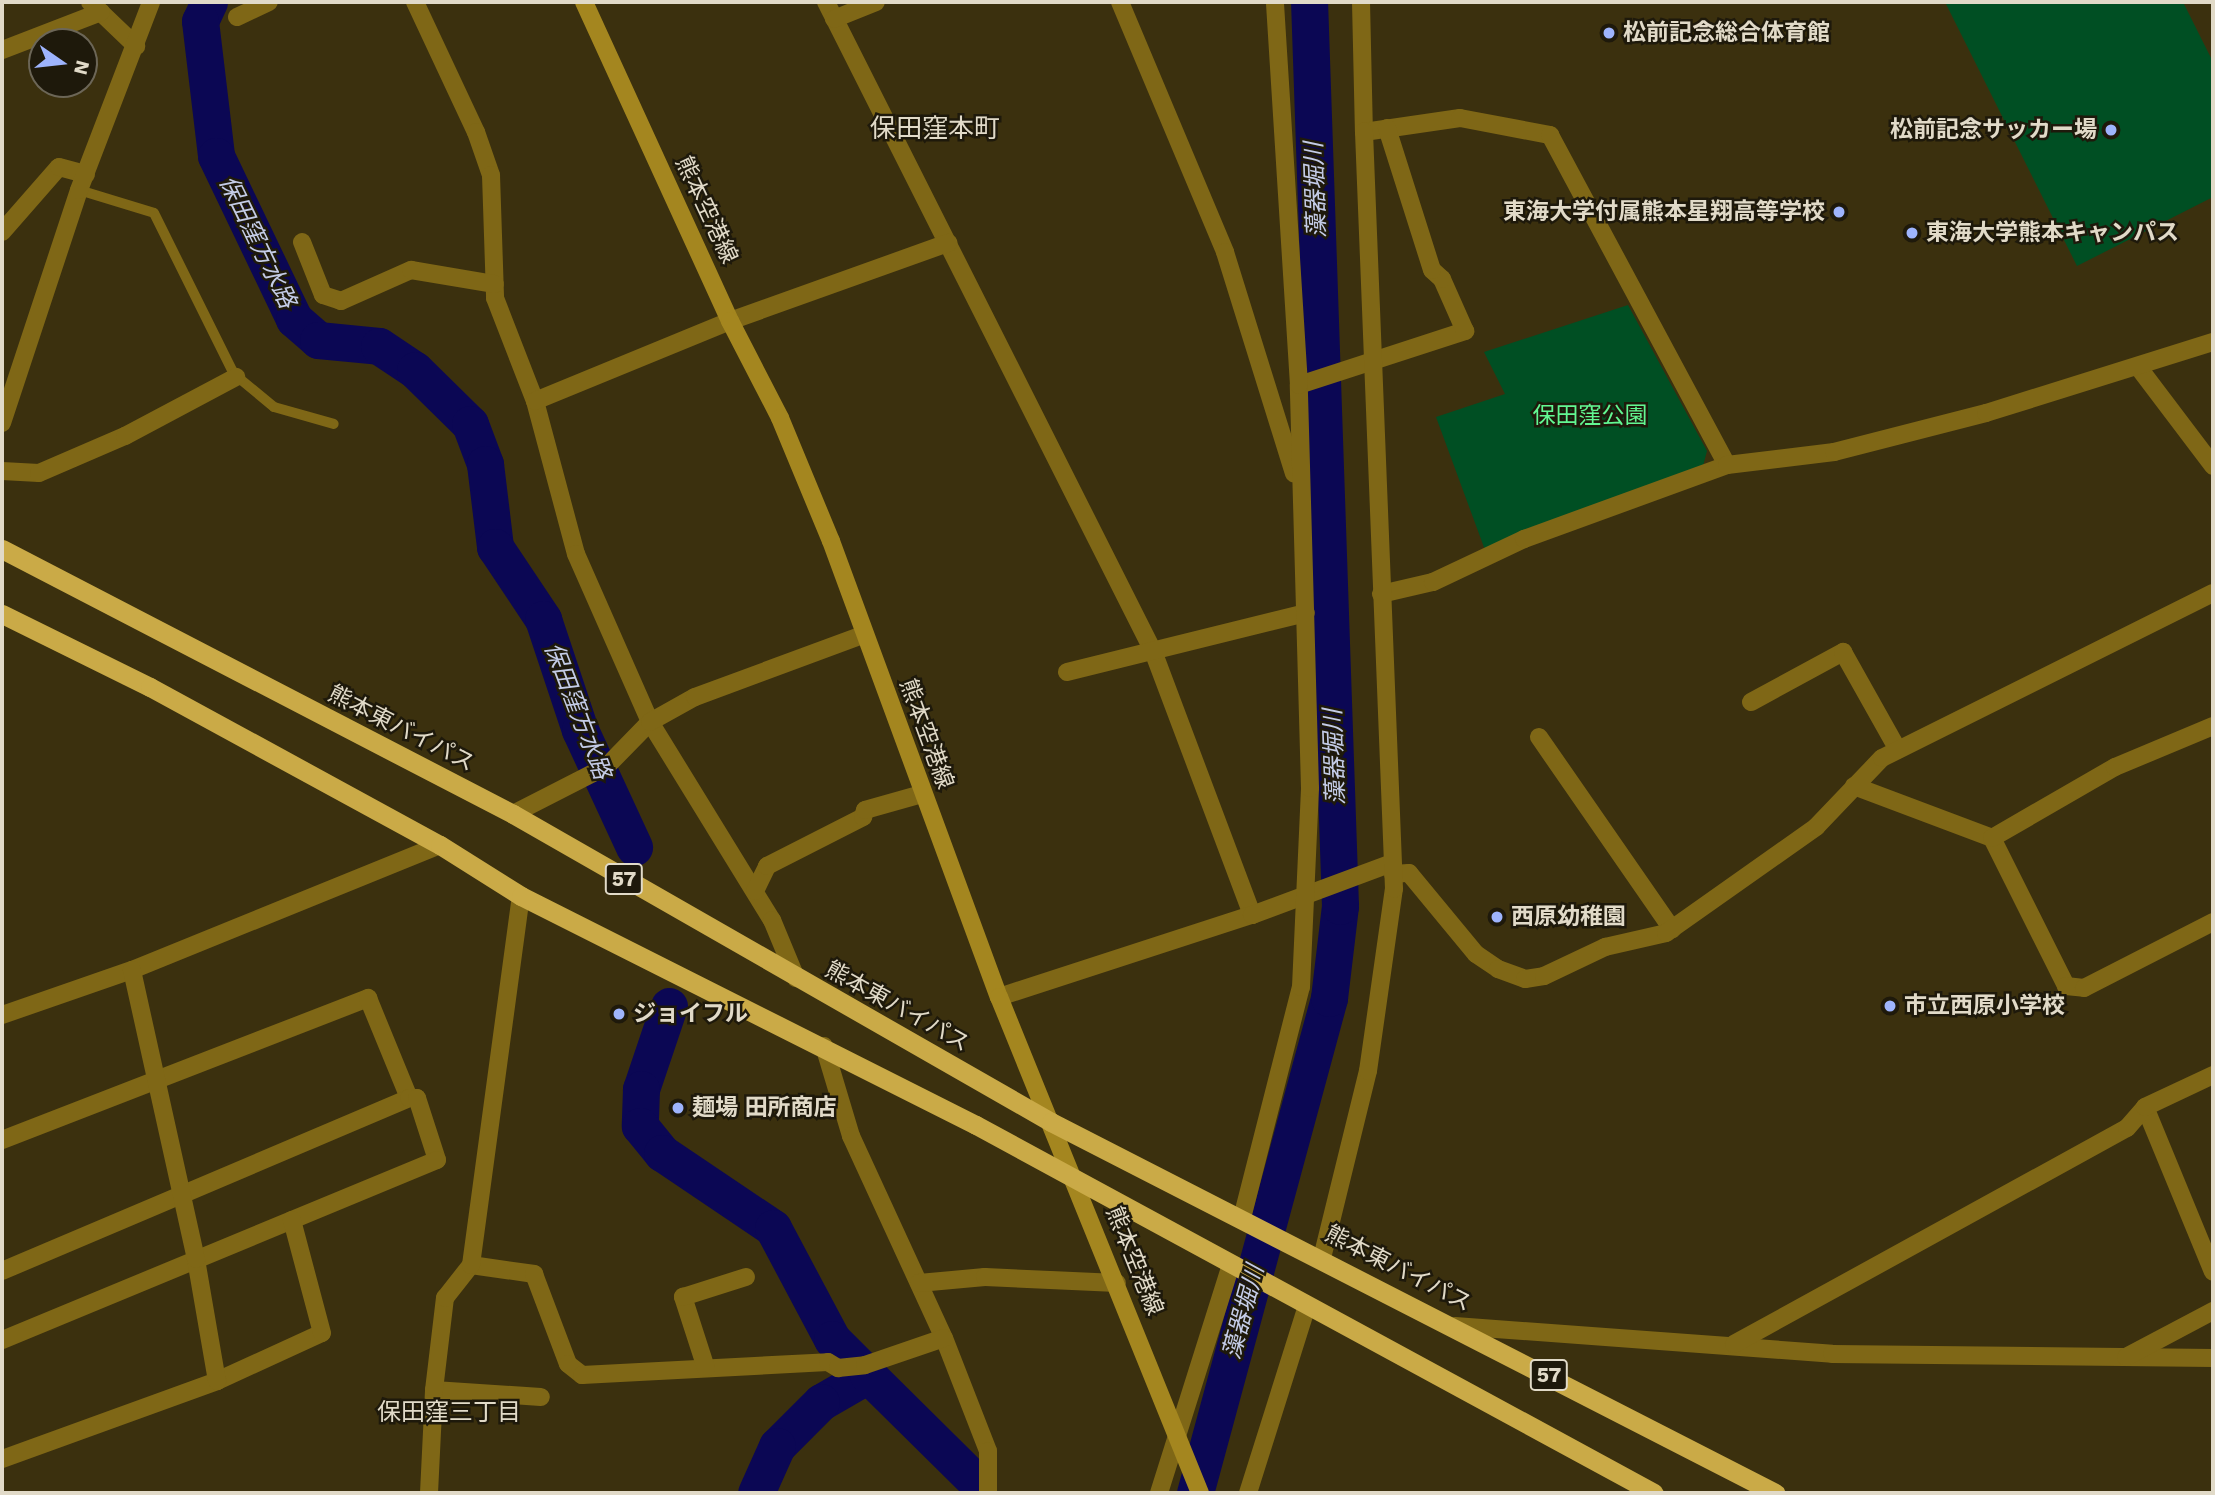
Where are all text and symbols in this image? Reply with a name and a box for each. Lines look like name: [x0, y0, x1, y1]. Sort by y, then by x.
place label: 松前記念総合体育館: [1623, 19, 1830, 47]
marker: 松前記念総合体育館: [1601, 25, 1617, 41]
north arrow: [28, 28, 98, 98]
text: N: [69, 58, 95, 77]
district label: 保田窪本町: [870, 113, 1000, 145]
place label: 松前記念サッカー場: [1890, 116, 2097, 144]
marker: 松前記念サッカー場: [2103, 122, 2119, 138]
water label: 藻器堀川: [1300, 142, 1332, 238]
street label: 熊本空港線: [669, 152, 743, 268]
water label: 保田窪方水路: [212, 171, 302, 313]
place label: 東海大学付属熊本星翔高等学校: [1503, 198, 1825, 226]
marker: 東海大学付属熊本星翔高等学校: [1831, 204, 1847, 220]
place label: 東海大学熊本キャンパス: [1926, 219, 2179, 247]
marker: 東海大学熊本キャンパス: [1904, 225, 1920, 241]
park label: 保田窪公園: [1533, 402, 1647, 430]
water label: 保田窪方水路: [538, 639, 616, 783]
street label: 熊本空港線: [893, 675, 959, 793]
street label: 熊本東バイパス: [323, 680, 479, 778]
water label: 藻器堀川: [1319, 709, 1351, 805]
road number: 57: [605, 862, 643, 896]
place label: 西原幼稚園: [1511, 903, 1626, 931]
marker: 西原幼稚園: [1489, 909, 1505, 925]
street label: 熊本東バイパス: [820, 956, 974, 1058]
place label: 市立西原小学校: [1904, 992, 2065, 1020]
marker: 市立西原小学校: [1882, 998, 1898, 1014]
place label: ジョイフル: [633, 1000, 748, 1028]
marker: ジョイフル: [611, 1006, 627, 1022]
place label: 麺場 田所商店: [692, 1094, 837, 1122]
marker: 麺場 田所商店: [670, 1100, 686, 1116]
street label: 熊本空港線: [1100, 1203, 1168, 1319]
street label: 熊本東バイパス: [1320, 1220, 1476, 1318]
water label: 藻器堀川: [1218, 1262, 1270, 1362]
road number: 57: [1530, 1358, 1568, 1392]
district label: 保田窪三丁目: [377, 1399, 521, 1427]

